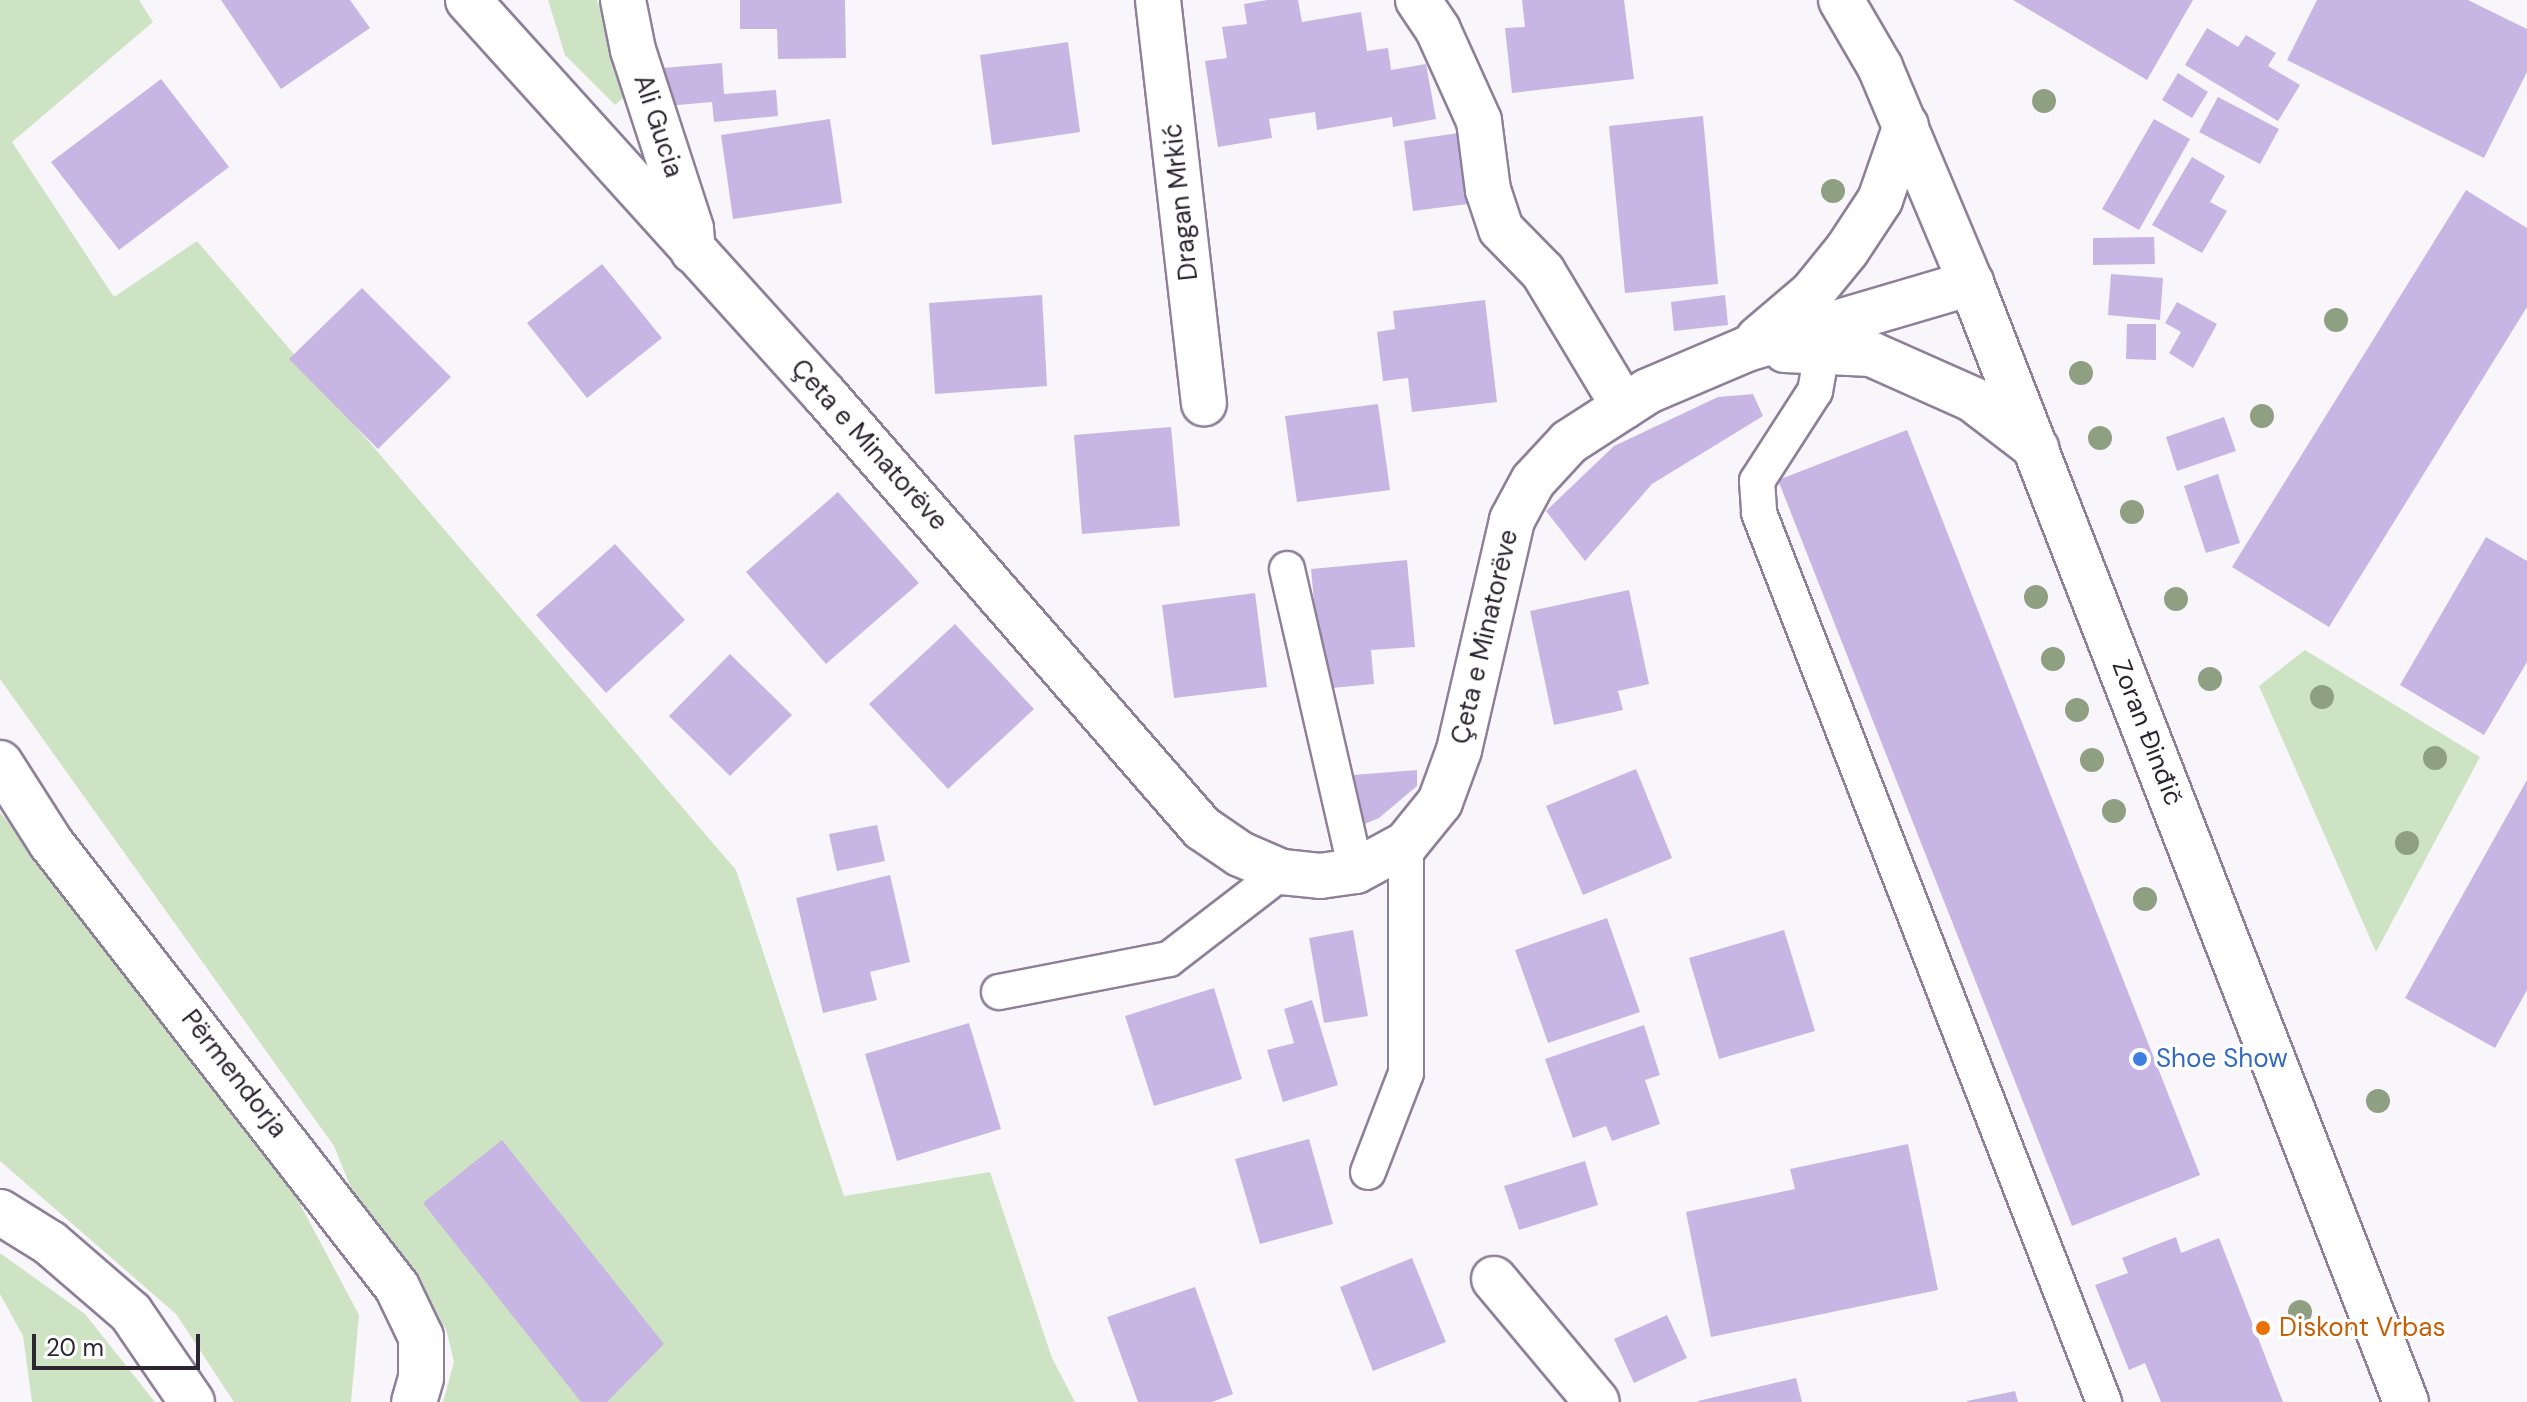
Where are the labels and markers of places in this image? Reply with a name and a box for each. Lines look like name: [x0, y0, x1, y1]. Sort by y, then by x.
place label: Shoe Show: [2156, 1043, 2288, 1075]
marker: Shoe Show: [2131, 1050, 2149, 1068]
place label: Diskont Vrbas: [2279, 1312, 2446, 1344]
marker: Diskont Vrbas: [2254, 1319, 2272, 1337]

